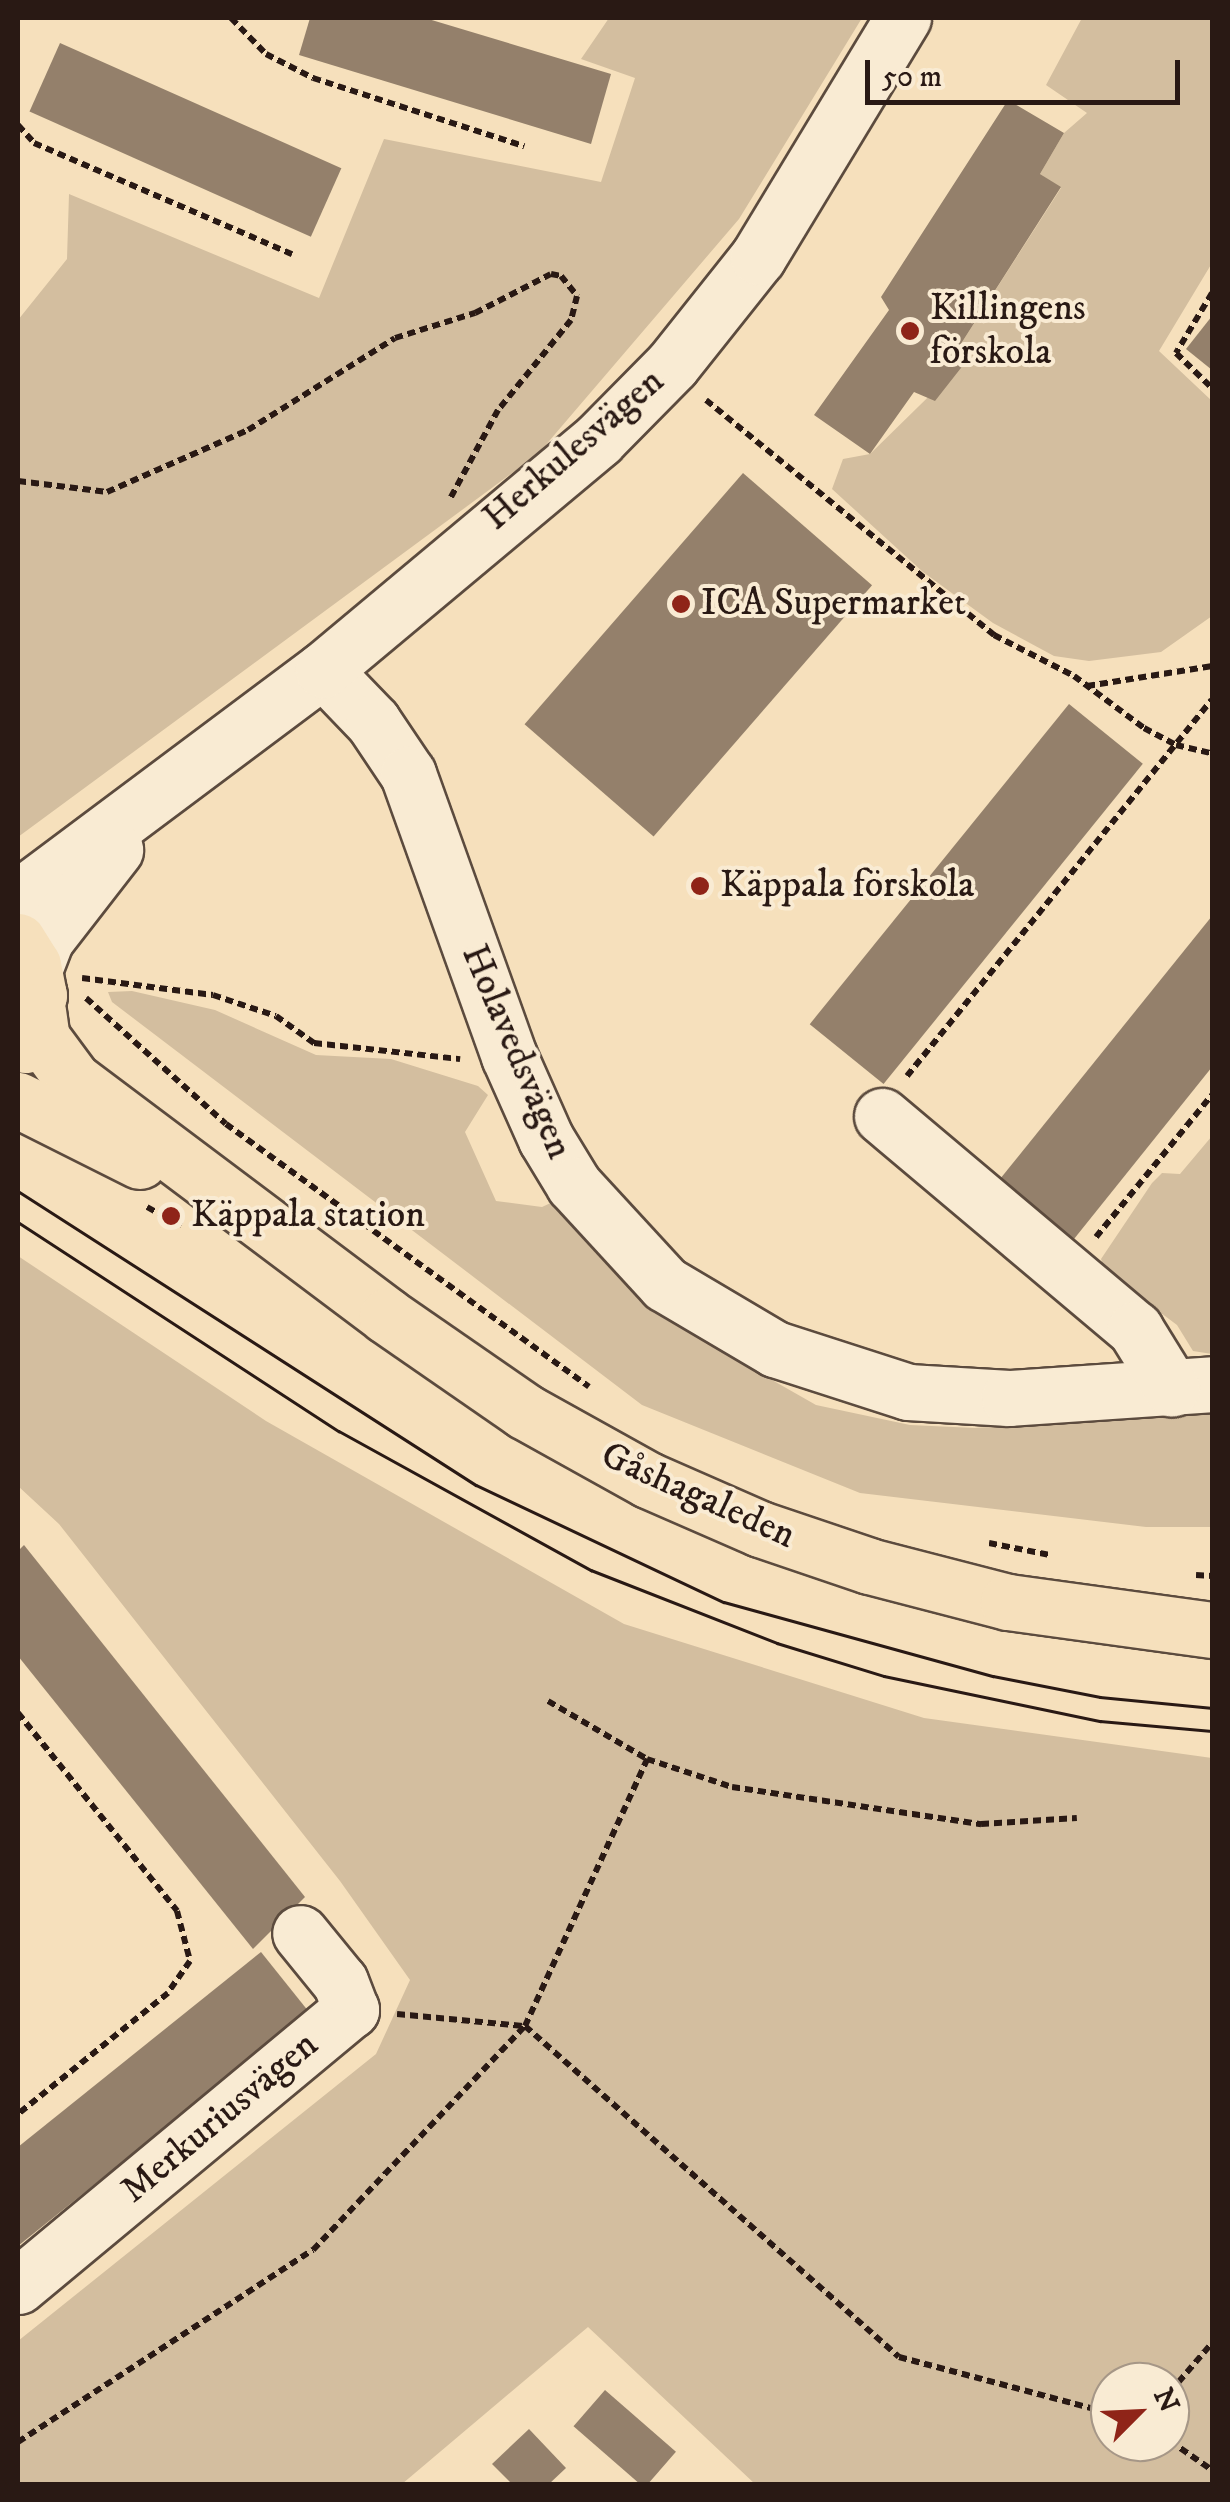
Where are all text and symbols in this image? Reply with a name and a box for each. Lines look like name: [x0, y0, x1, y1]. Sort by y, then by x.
scale bar: [870, 40, 1185, 102]
text: 50 m: [882, 59, 942, 96]
place label: Killingens förskola: [930, 286, 1086, 376]
marker: Killingens förskola: [899, 320, 921, 342]
street label: Herkulesvägen: [474, 359, 674, 541]
place label: ICA Supermarket: [701, 581, 966, 627]
marker: ICA Supermarket: [670, 593, 692, 615]
place label: Käppala förskola: [720, 863, 974, 909]
marker: Käppala förskola: [689, 875, 711, 897]
street label: Holavedsvägen: [450, 938, 582, 1166]
place label: Käppala station: [191, 1193, 425, 1239]
marker: Käppala station: [160, 1205, 182, 1227]
street label: Gåshagaleden: [594, 1433, 802, 1559]
street label: Merkuriusvägen: [112, 2023, 328, 2213]
north arrow: [1090, 2362, 1190, 2462]
text: N: [1145, 2383, 1187, 2418]

